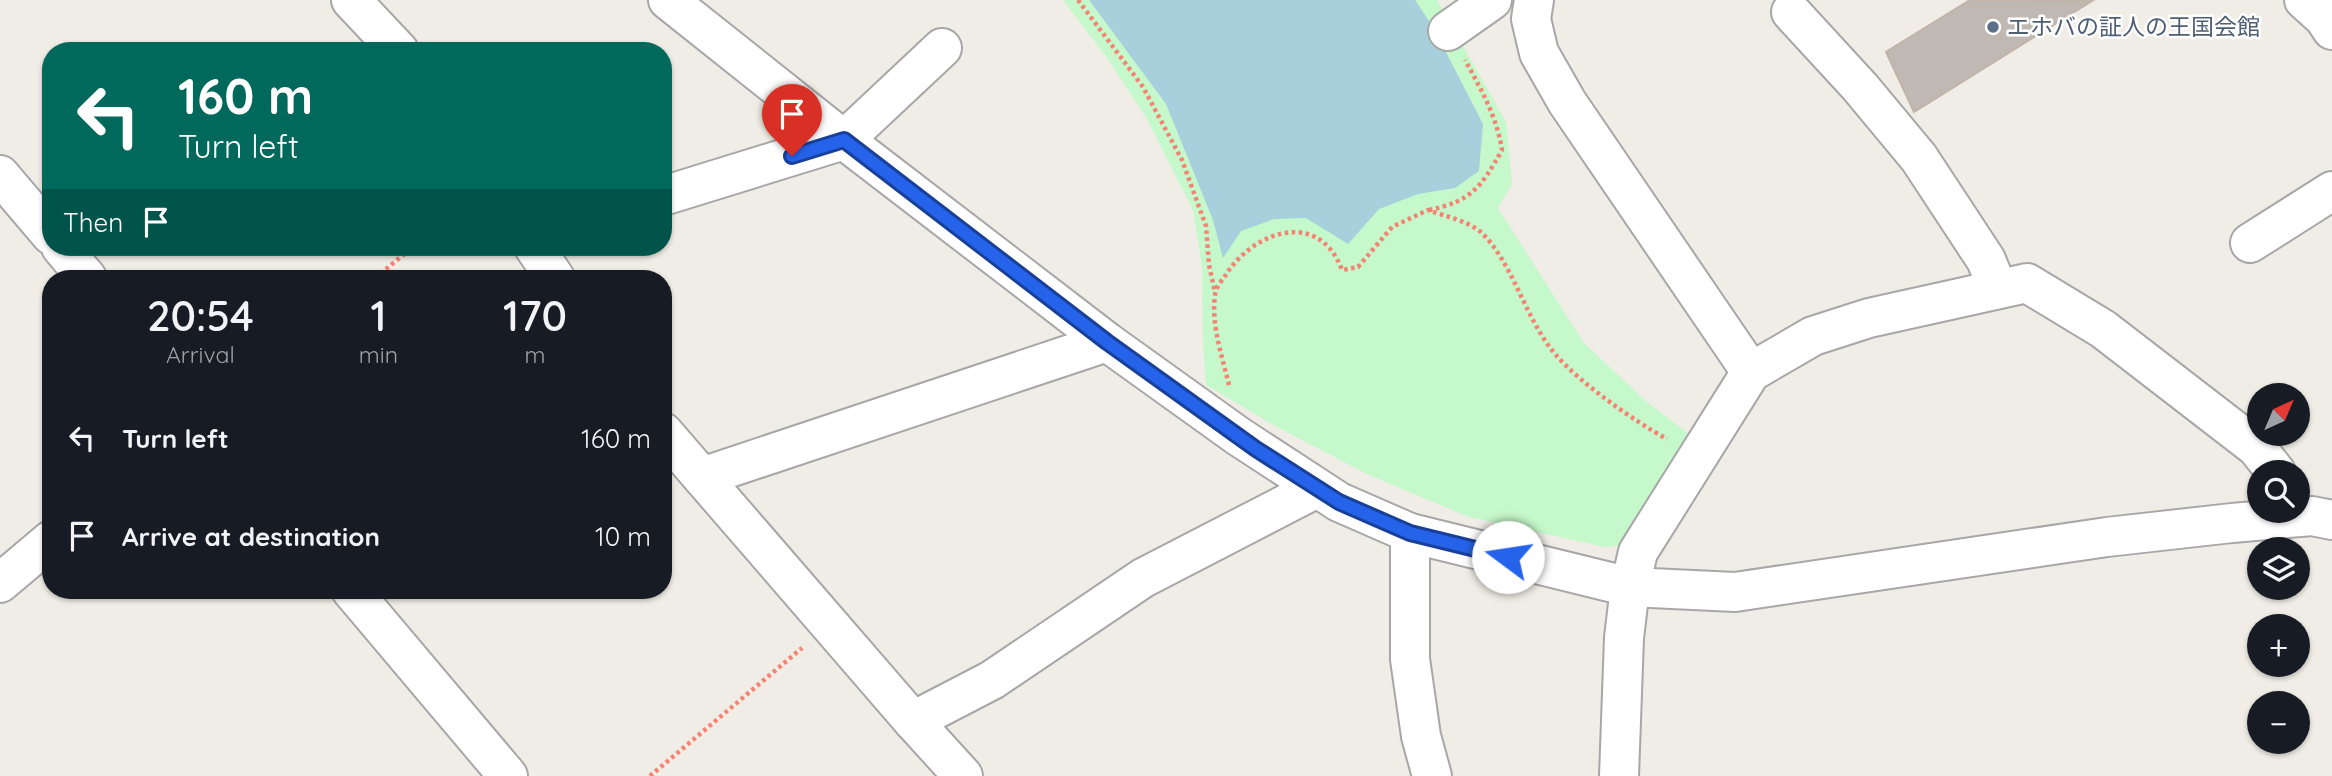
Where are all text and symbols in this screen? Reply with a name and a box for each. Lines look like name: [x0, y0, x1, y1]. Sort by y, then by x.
place label: エホバの証人の王国会館: [2007, 12, 2260, 41]
marker: エホバの証人の王国会館: [1985, 19, 2001, 35]
text: 160 m: [178, 65, 313, 126]
icon: left: [63, 70, 154, 161]
pin: [762, 84, 822, 156]
icon: arrive: [773, 95, 811, 133]
text: Turn left: [178, 126, 299, 166]
icon: arrive: [137, 203, 175, 241]
text: Then: [63, 206, 123, 239]
text: 20:54: [147, 289, 254, 342]
text: 1: [370, 289, 387, 342]
text: 170: [503, 289, 567, 342]
text: Arrival: [166, 340, 235, 369]
text: min: [359, 340, 398, 369]
text: m: [525, 340, 546, 369]
north arrow: [2247, 383, 2310, 446]
map controls: [2247, 383, 2310, 754]
icon: left: [63, 419, 101, 457]
text: Turn left: [122, 422, 229, 455]
text: 160 m: [581, 422, 651, 455]
button: search: [2247, 460, 2310, 523]
icon: arrive: [63, 517, 101, 555]
text: Arrive at destination: [122, 520, 380, 553]
text: 10 m: [595, 520, 651, 553]
position arrow: [1471, 520, 1545, 594]
button: layers: [2247, 537, 2310, 600]
button: +: [2247, 614, 2310, 677]
button: −: [2247, 691, 2310, 754]

